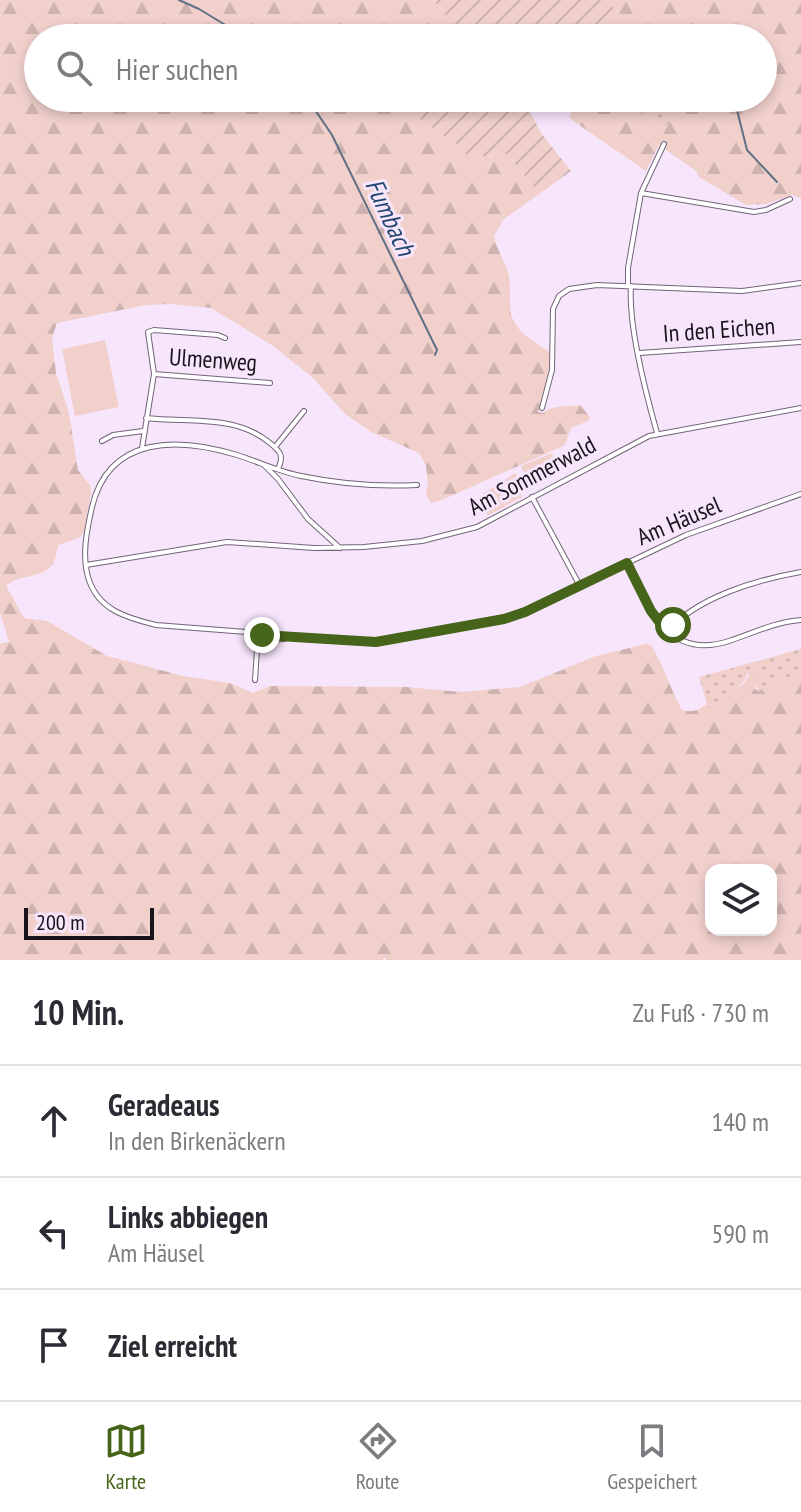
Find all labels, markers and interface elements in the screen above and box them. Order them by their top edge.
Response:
search box [24,24,777,112]
icon: search [52,46,96,90]
text: Hier suchen [116,49,238,88]
water label: Fumbach [358,173,423,262]
street label: In den Eichen [662,310,776,349]
street label: Ulmenweg [168,341,258,378]
street label: Am Sommerwald [463,429,601,522]
street label: Am Häusel [632,489,726,552]
route start [655,607,691,643]
route end [244,617,280,653]
map controls [705,864,777,936]
button: layers [705,864,777,936]
scale bar [24,904,154,940]
text: 200 m [36,908,85,936]
text: 10 Min. [32,990,124,1034]
text: Zu Fuß · 730 m [632,996,769,1029]
text: Geradeaus [108,1085,220,1124]
icon: ahead [32,1099,76,1143]
text: 140 m [711,1105,769,1138]
text: In den Birkenäckern [108,1124,286,1157]
text: Links abbiegen [108,1197,268,1236]
icon: left [32,1211,76,1255]
text: 590 m [711,1217,769,1250]
text: Am Häusel [108,1236,204,1269]
icon: arrive [32,1323,76,1367]
text: Ziel erreicht [108,1326,237,1365]
tab: Karte [104,1419,148,1495]
tab: Route [356,1419,400,1495]
tab: Gespeichert [607,1419,697,1495]

